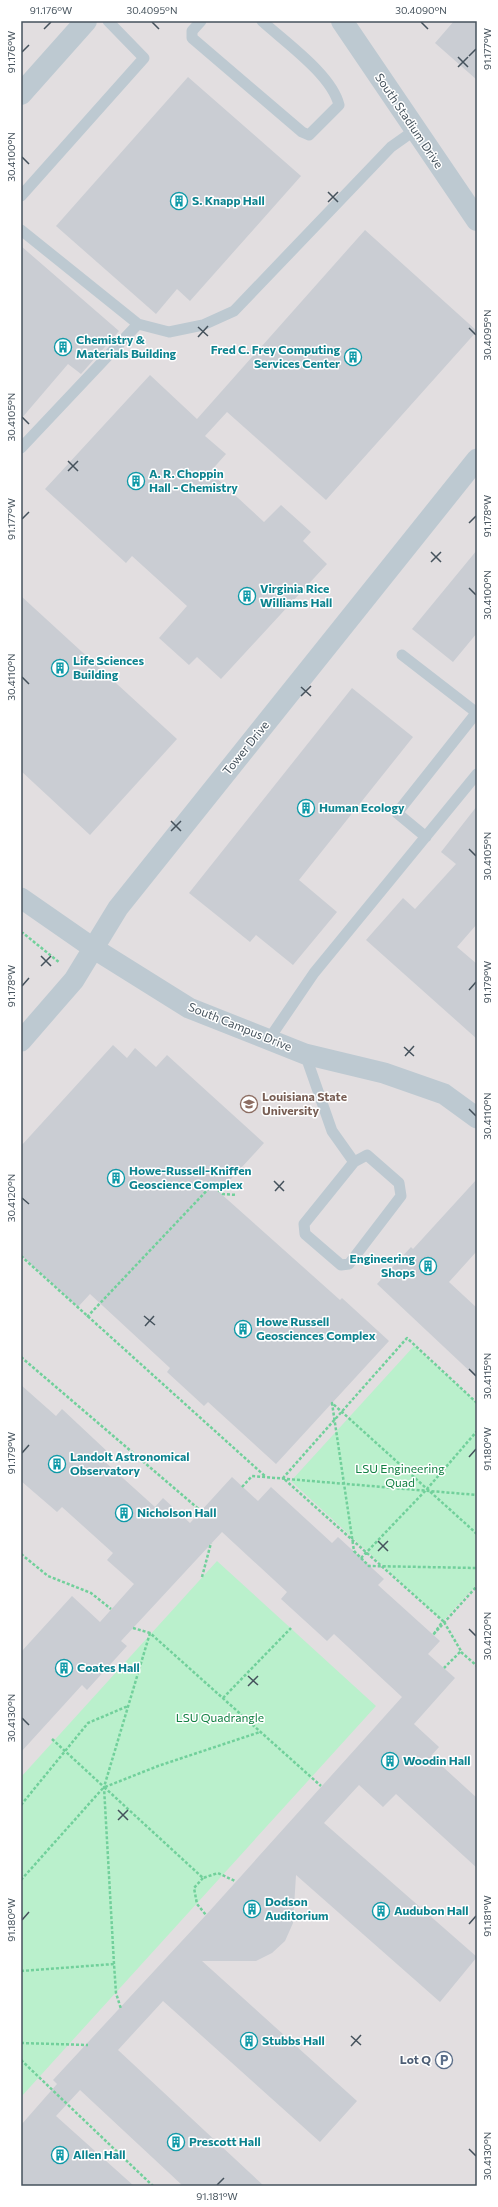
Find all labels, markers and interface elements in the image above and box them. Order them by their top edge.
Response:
text: 91.176°W [30,4,72,16]
text: 30.4095°N [127,4,177,16]
text: 30.4090°N [395,4,447,16]
text: 91.177°W [481,28,493,70]
text: 91.176°W [5,31,17,73]
street label: South Stadium Drive [373,70,447,171]
text: 30.4100°N [5,132,17,182]
building icon: S. Knapp Hall [169,191,189,211]
place label: S. Knapp Hall [192,193,265,207]
text: 30.4095°N [481,310,493,360]
place label: Chemistry & Materials Building [76,332,177,360]
building icon: Chemistry & Materials Building [53,337,73,357]
place label: Fred C. Frey Computing Services Center [211,342,340,370]
building icon: Fred C. Frey Computing Services Center [343,347,363,367]
text: 30.4105°N [5,393,17,441]
place label: A. R. Choppin Hall - Chemistry [149,466,238,494]
building icon: A. R. Choppin Hall - Chemistry [126,471,146,491]
text: 91.178°W [481,495,493,537]
text: 91.177°W [5,498,17,540]
text: 30.4100°N [481,570,493,620]
place label: Virginia Rice Williams Hall [260,581,332,609]
building icon: Virginia Rice Williams Hall [237,586,257,606]
text: 30.4110°N [5,653,17,701]
place label: Life Sciences Building [73,653,144,681]
building icon: Life Sciences Building [50,658,70,678]
street label: Tower Drive [219,718,271,777]
building icon: Human Ecology [296,798,316,818]
place label: Human Ecology [319,800,405,814]
text: 30.4105°N [481,832,493,880]
text: 91.179°W [481,961,493,1003]
text: 91.178°W [5,965,17,1007]
street label: South Campus Drive [187,999,294,1053]
place label: Louisiana State University [262,1089,347,1117]
text: 30.4110°N [481,1092,493,1140]
school or university icon: Louisiana State University [239,1094,259,1114]
place label: Howe-Russell-Kniffen Geoscience Complex [129,1163,251,1191]
building icon: Howe-Russell-Kniffen Geoscience Complex [106,1168,126,1188]
text: 30.4120°N [5,1174,17,1222]
place label: Engineering Shops [350,1251,415,1279]
building icon: Engineering Shops [418,1256,438,1276]
place label: Howe Russell Geosciences Complex [256,1314,376,1342]
building icon: Howe Russell Geosciences Complex [233,1319,253,1339]
text: 30.4115°N [481,1353,493,1399]
text: 91.180°W [481,1427,493,1471]
text: 91.179°W [5,1432,17,1474]
place label: Landolt Astronomical Observatory [70,1449,190,1477]
building icon: Landolt Astronomical Observatory [47,1454,67,1474]
park label: LSU Engineering Quad [355,1461,445,1489]
building icon: Nicholson Hall [114,1503,134,1523]
place label: Nicholson Hall [137,1505,216,1519]
text: 30.4120°N [481,1612,493,1660]
building icon: Coates Hall [54,1658,74,1678]
place label: Coates Hall [77,1660,140,1674]
text: 30.4130°N [5,1694,17,1742]
park label: LSU Quadrangle [176,1710,264,1724]
building icon: Woodin Hall [380,1751,400,1771]
place label: Woodin Hall [403,1753,471,1767]
place label: Dodson Auditorium [265,1894,329,1922]
text: 91.181°W [481,1895,493,1937]
text: 91.180°W [5,1898,17,1942]
building icon: Dodson Auditorium [242,1899,262,1919]
building icon: Audubon Hall [371,1901,391,1921]
place label: Audubon Hall [394,1903,469,1917]
building icon: Stubbs Hall [239,2031,259,2051]
place label: Stubbs Hall [262,2033,325,2047]
parking icon: Lot Q [434,2050,454,2070]
place label: Lot Q [400,2052,431,2066]
building icon: Prescott Hall [166,2132,186,2152]
text: 30.4130°N [481,2132,493,2180]
place label: Prescott Hall [189,2134,261,2148]
building icon: Allen Hall [50,2145,70,2165]
place label: Allen Hall [73,2147,126,2161]
text: 91.181°W [196,2190,238,2202]

